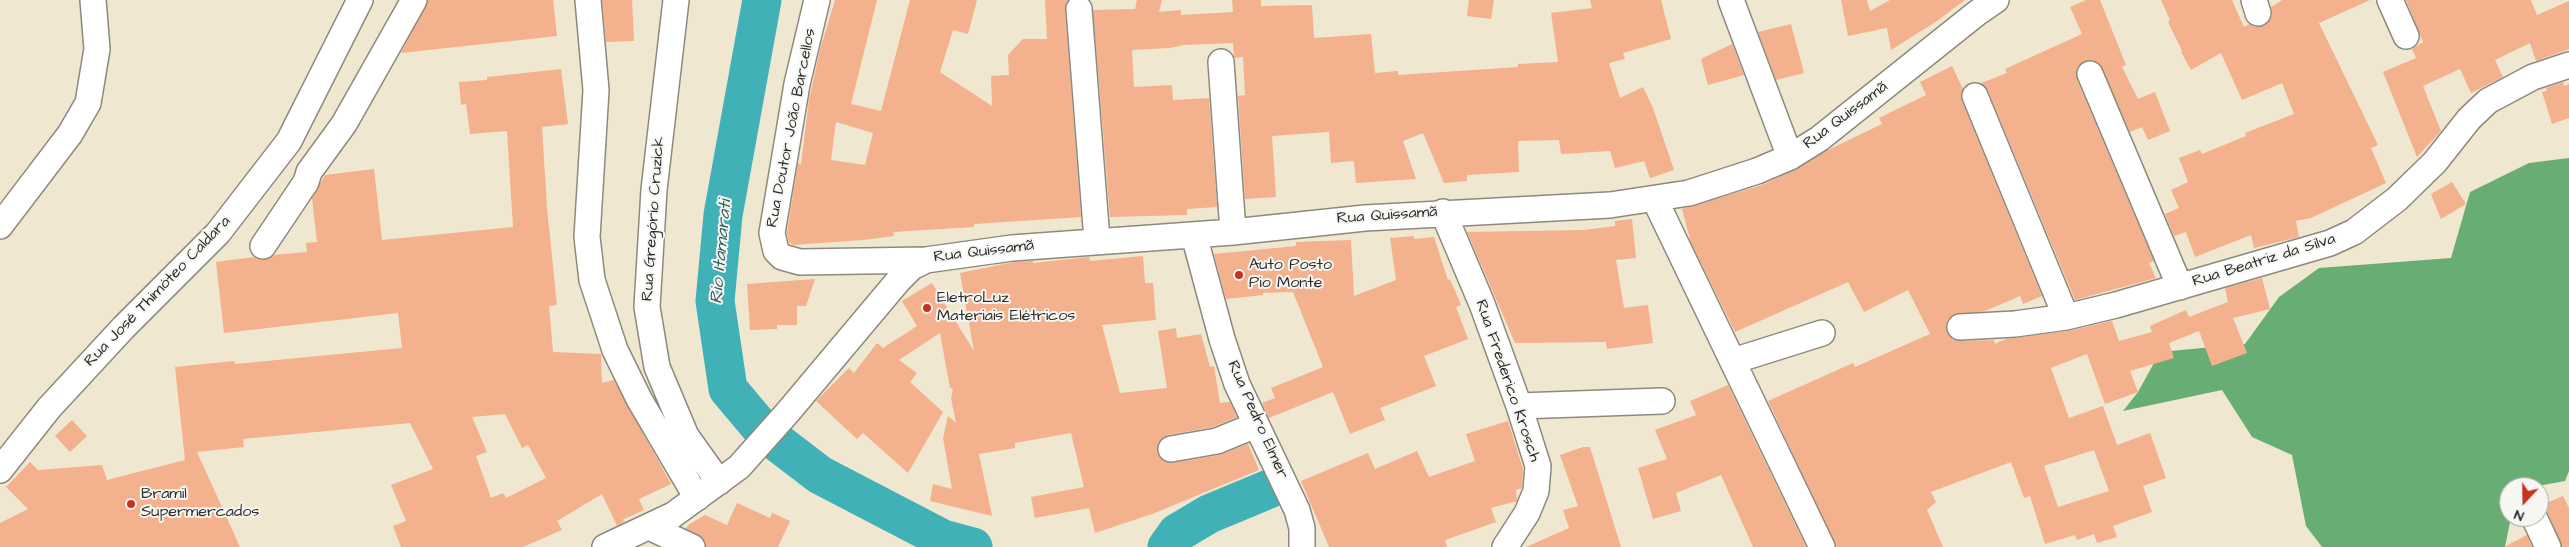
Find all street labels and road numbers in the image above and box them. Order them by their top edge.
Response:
street label: Rua Doutor João Barcellos [763,27,821,229]
street label: Rua Quissamã [1800,78,1892,154]
street label: Rua Gregório Cruzick [639,136,669,302]
street label: Rua Quissamã [1336,203,1438,229]
street label: Rua José Thimóteo Caldara [81,213,235,371]
street label: Rua Beatriz da Silva [2190,230,2338,292]
street label: Rua Quissamã [933,236,1035,268]
street label: Rua Frederico Krosch [1470,298,1544,464]
street label: Rua Pedro Elmer [1222,358,1292,482]

